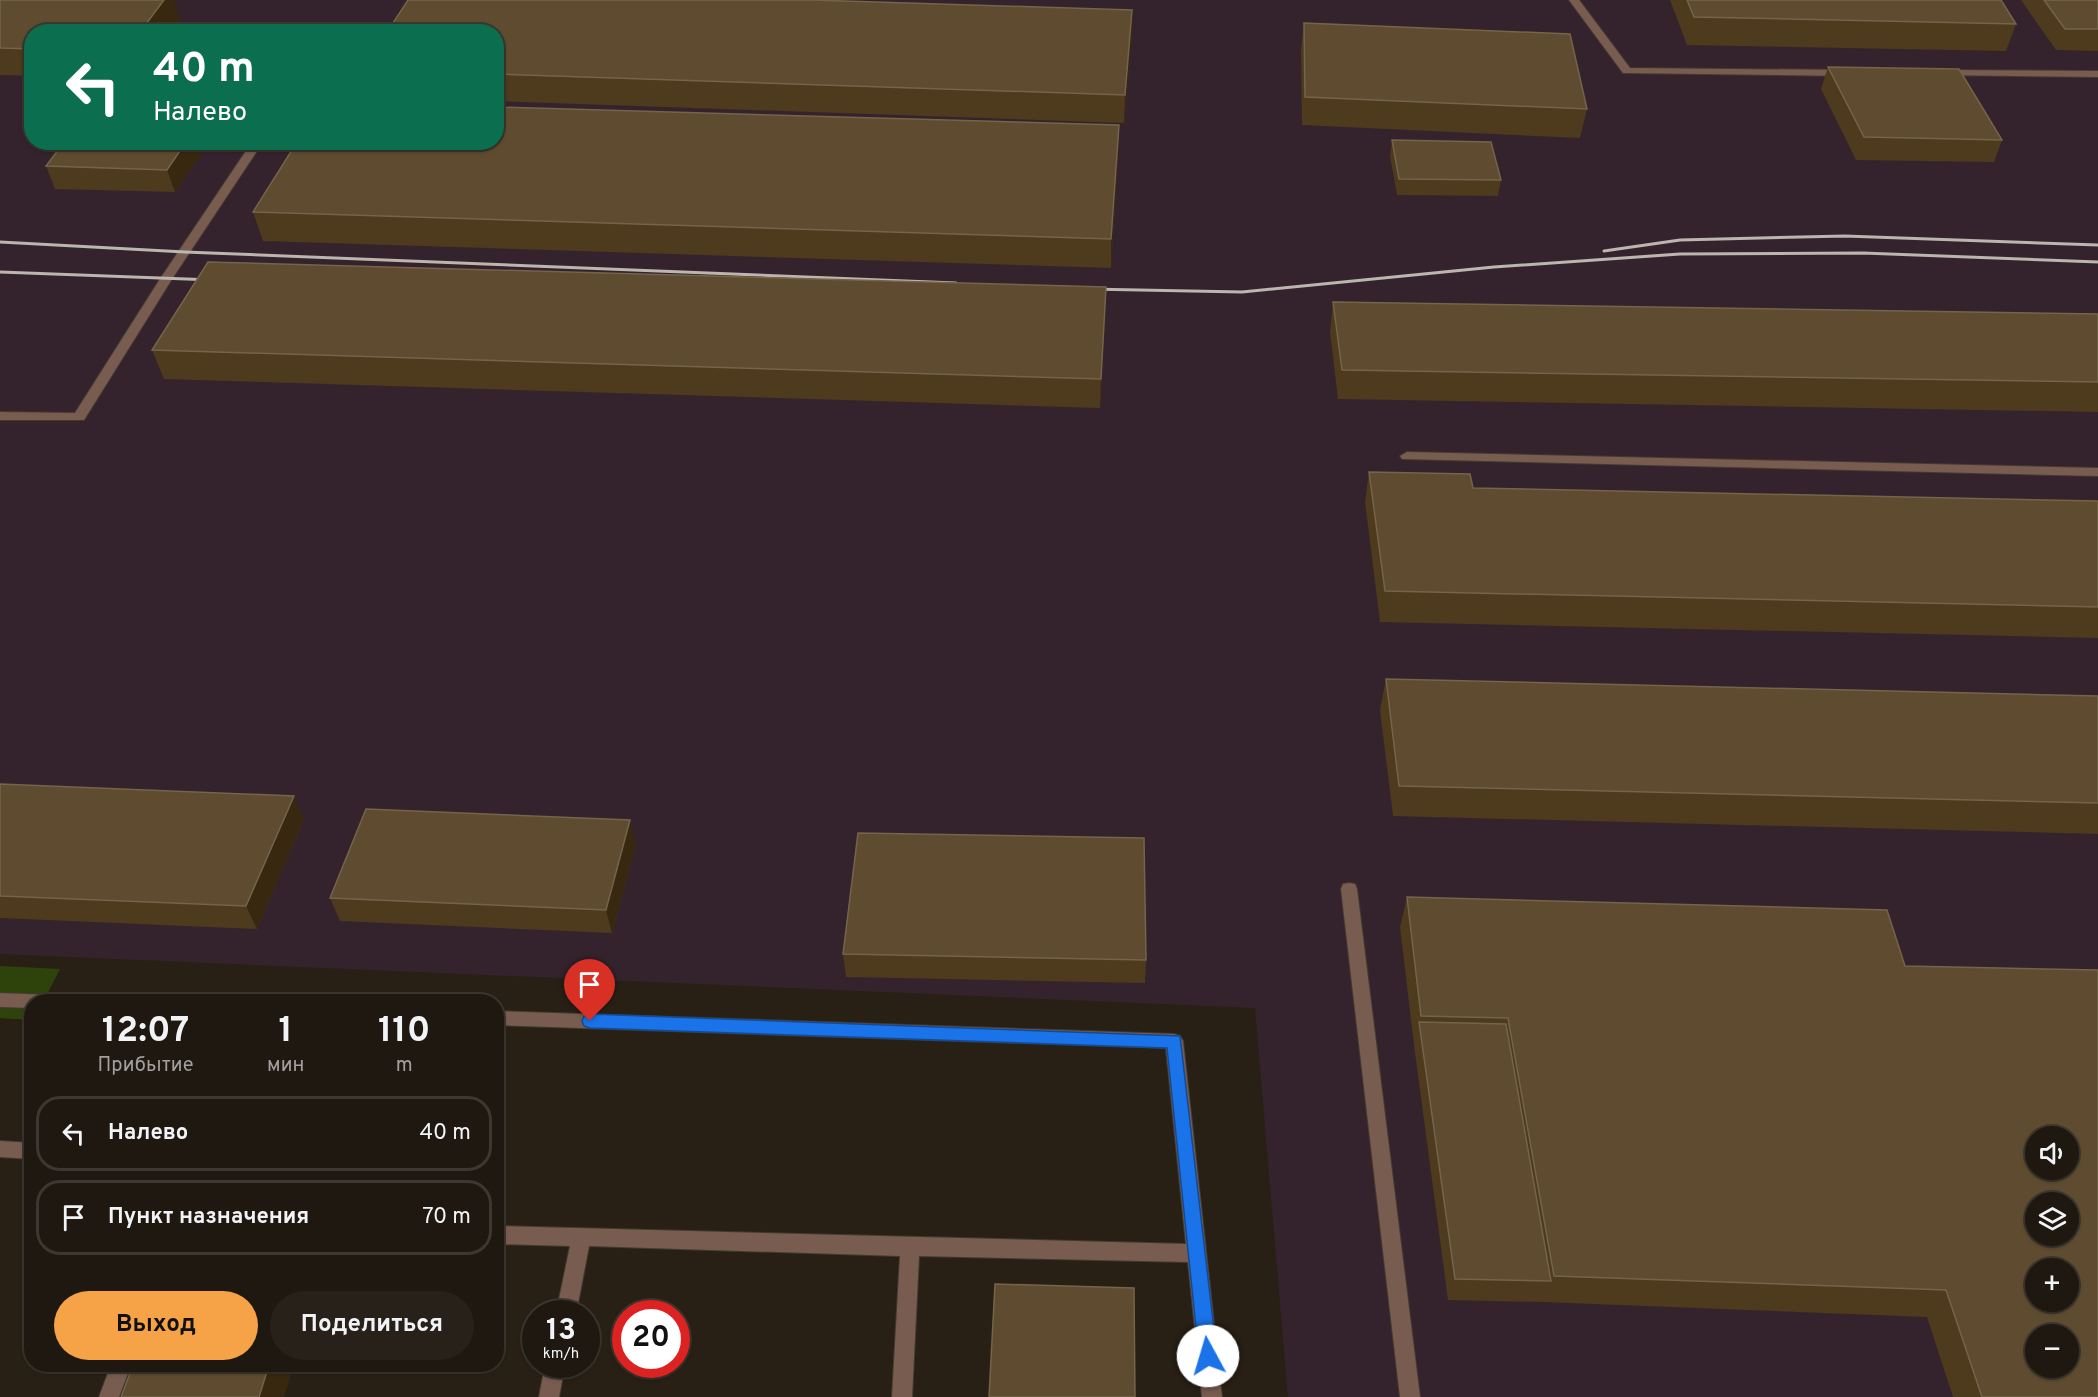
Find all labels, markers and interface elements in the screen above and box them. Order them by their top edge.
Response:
text: 40 m [153,44,255,97]
icon: left [54,48,132,126]
text: Налево [153,96,247,130]
pin [564,959,615,1021]
icon: arrive [573,968,606,1001]
text: 12:07 [102,1009,189,1055]
text: 1 [279,1009,293,1055]
text: 110 [378,1009,430,1055]
text: Прибытие [98,1053,194,1079]
text: мин [267,1053,304,1079]
text: m [396,1053,413,1079]
icon: left [57,1117,90,1150]
text: Налево [108,1120,188,1147]
text: 40 m [419,1120,471,1147]
map controls [2025,1126,2079,1378]
button: sound [2025,1126,2079,1180]
button: layers [2025,1192,2079,1246]
icon: arrive [57,1201,90,1234]
text: Пункт назначения [108,1204,309,1231]
text: 70 m [422,1204,471,1231]
button: + [2025,1258,2079,1312]
button: Выход [54,1291,258,1360]
button: Поделиться [270,1291,474,1360]
speed limit sign: 20 [612,1300,690,1378]
text: 13 [546,1313,576,1350]
position arrow [1176,1324,1240,1388]
button: − [2025,1324,2079,1378]
text: km/h [543,1345,579,1364]

